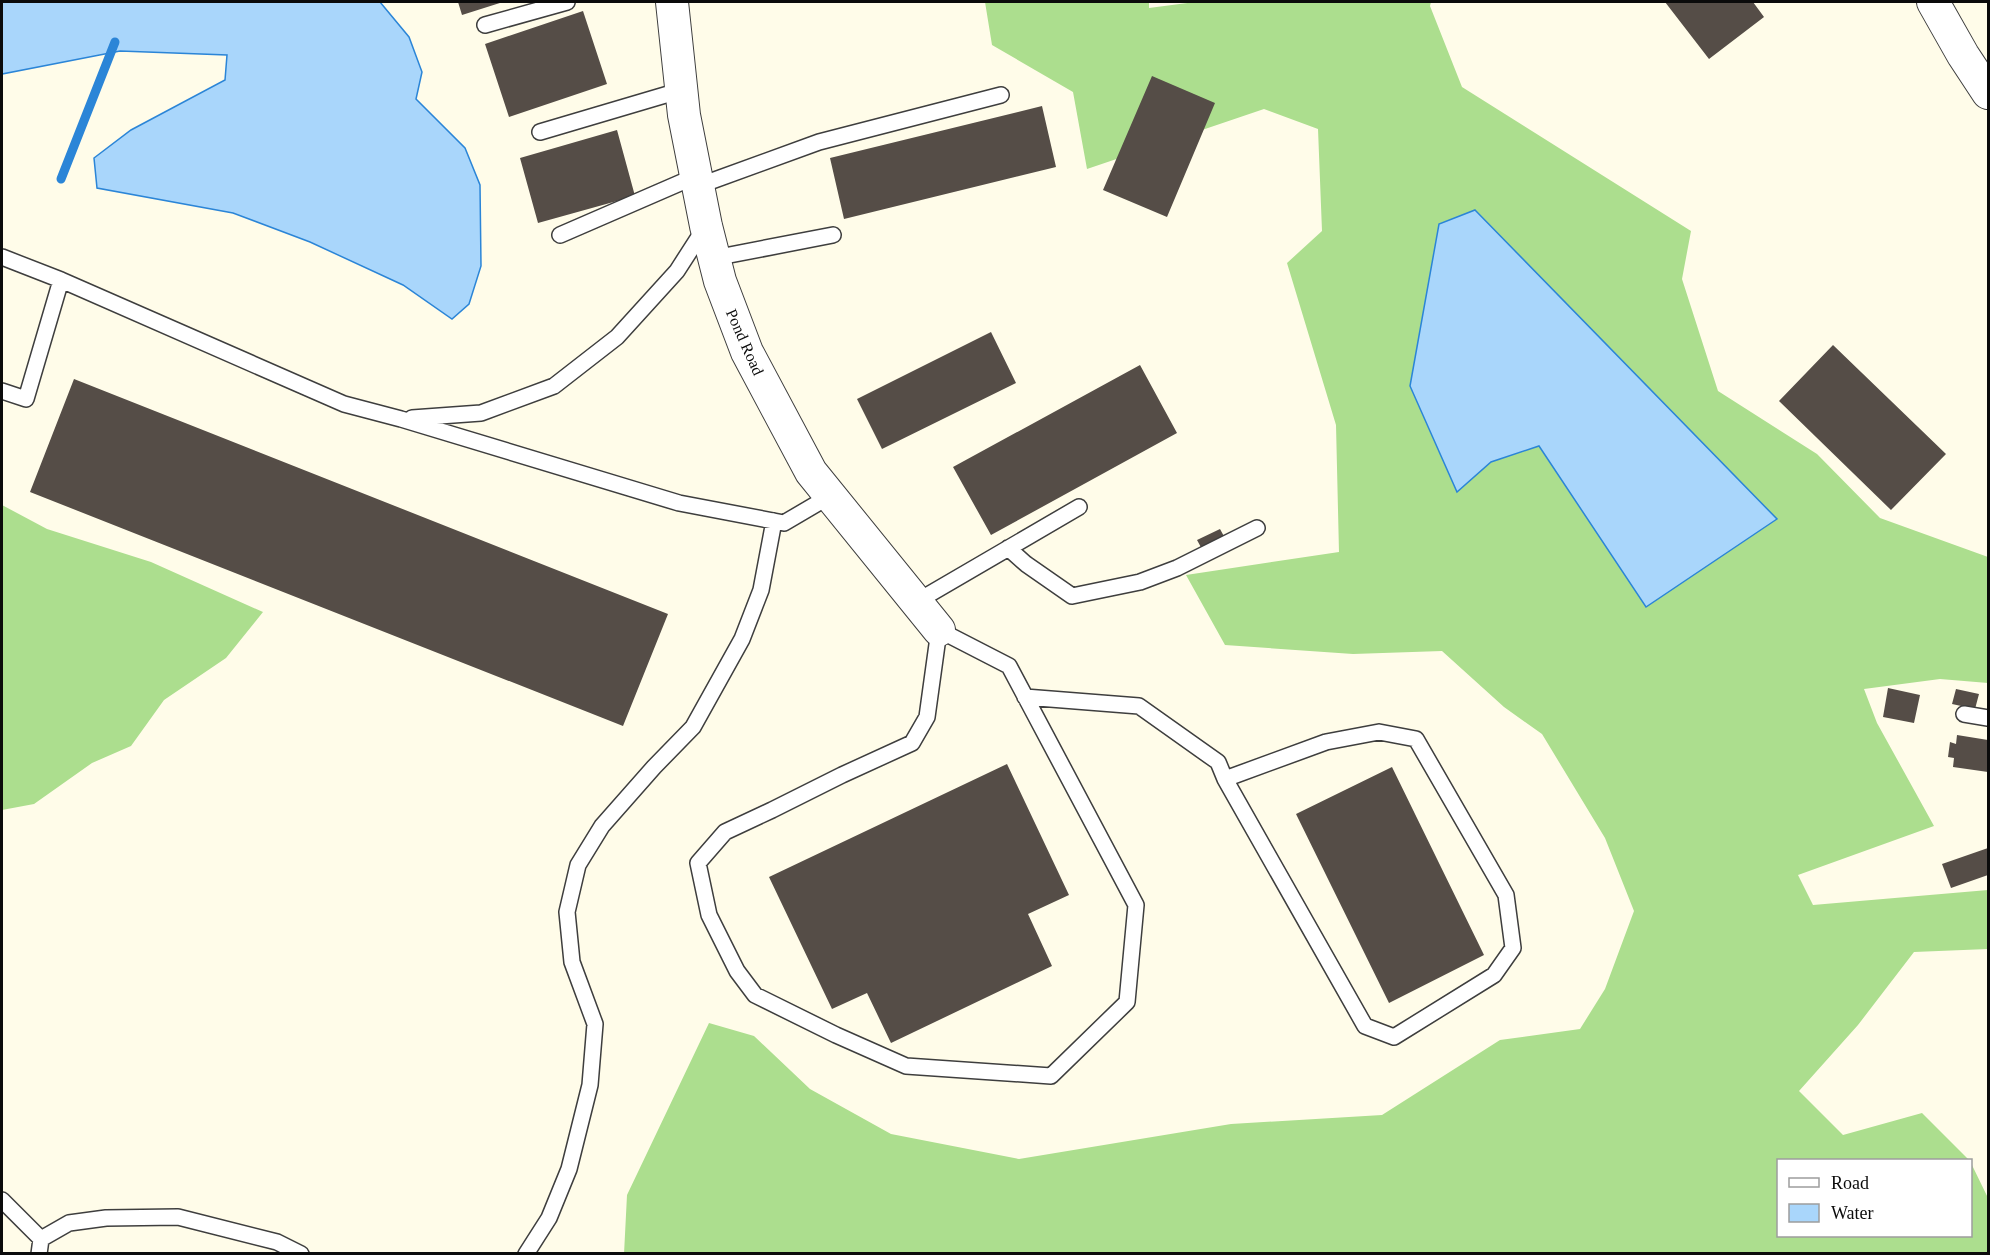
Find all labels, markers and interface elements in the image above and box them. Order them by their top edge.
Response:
street label: Pond Road [723,306,767,378]
legend [1777,1159,1972,1237]
text: Road [1831,1173,1869,1193]
text: Water [1831,1203,1874,1223]

